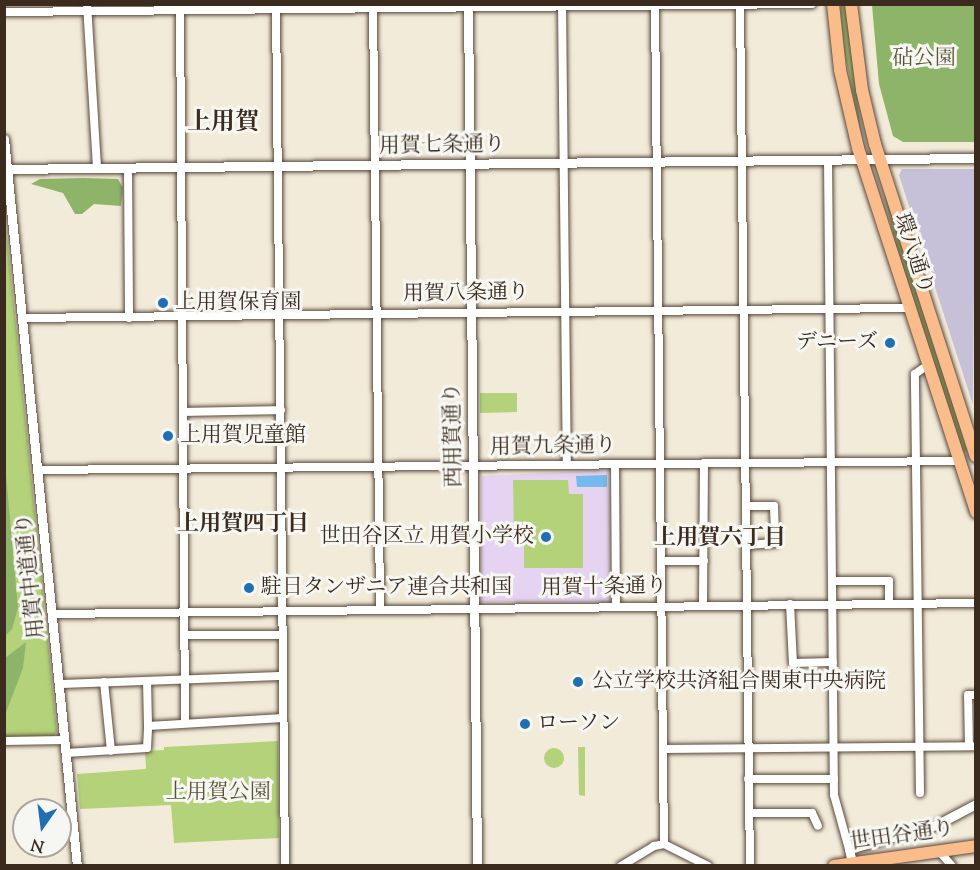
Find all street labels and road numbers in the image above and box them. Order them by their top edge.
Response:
street label: 用賀七条通り [379,132,505,160]
street label: 環八通り [888,210,938,298]
street label: 用賀八条通り [403,280,529,308]
street label: 西用賀通り [440,382,468,488]
street label: 用賀九条通り [490,433,616,461]
street label: 用賀中道通り [12,512,50,640]
street label: 用賀十条通り [541,574,667,602]
street label: 世田谷通り [848,816,956,856]

